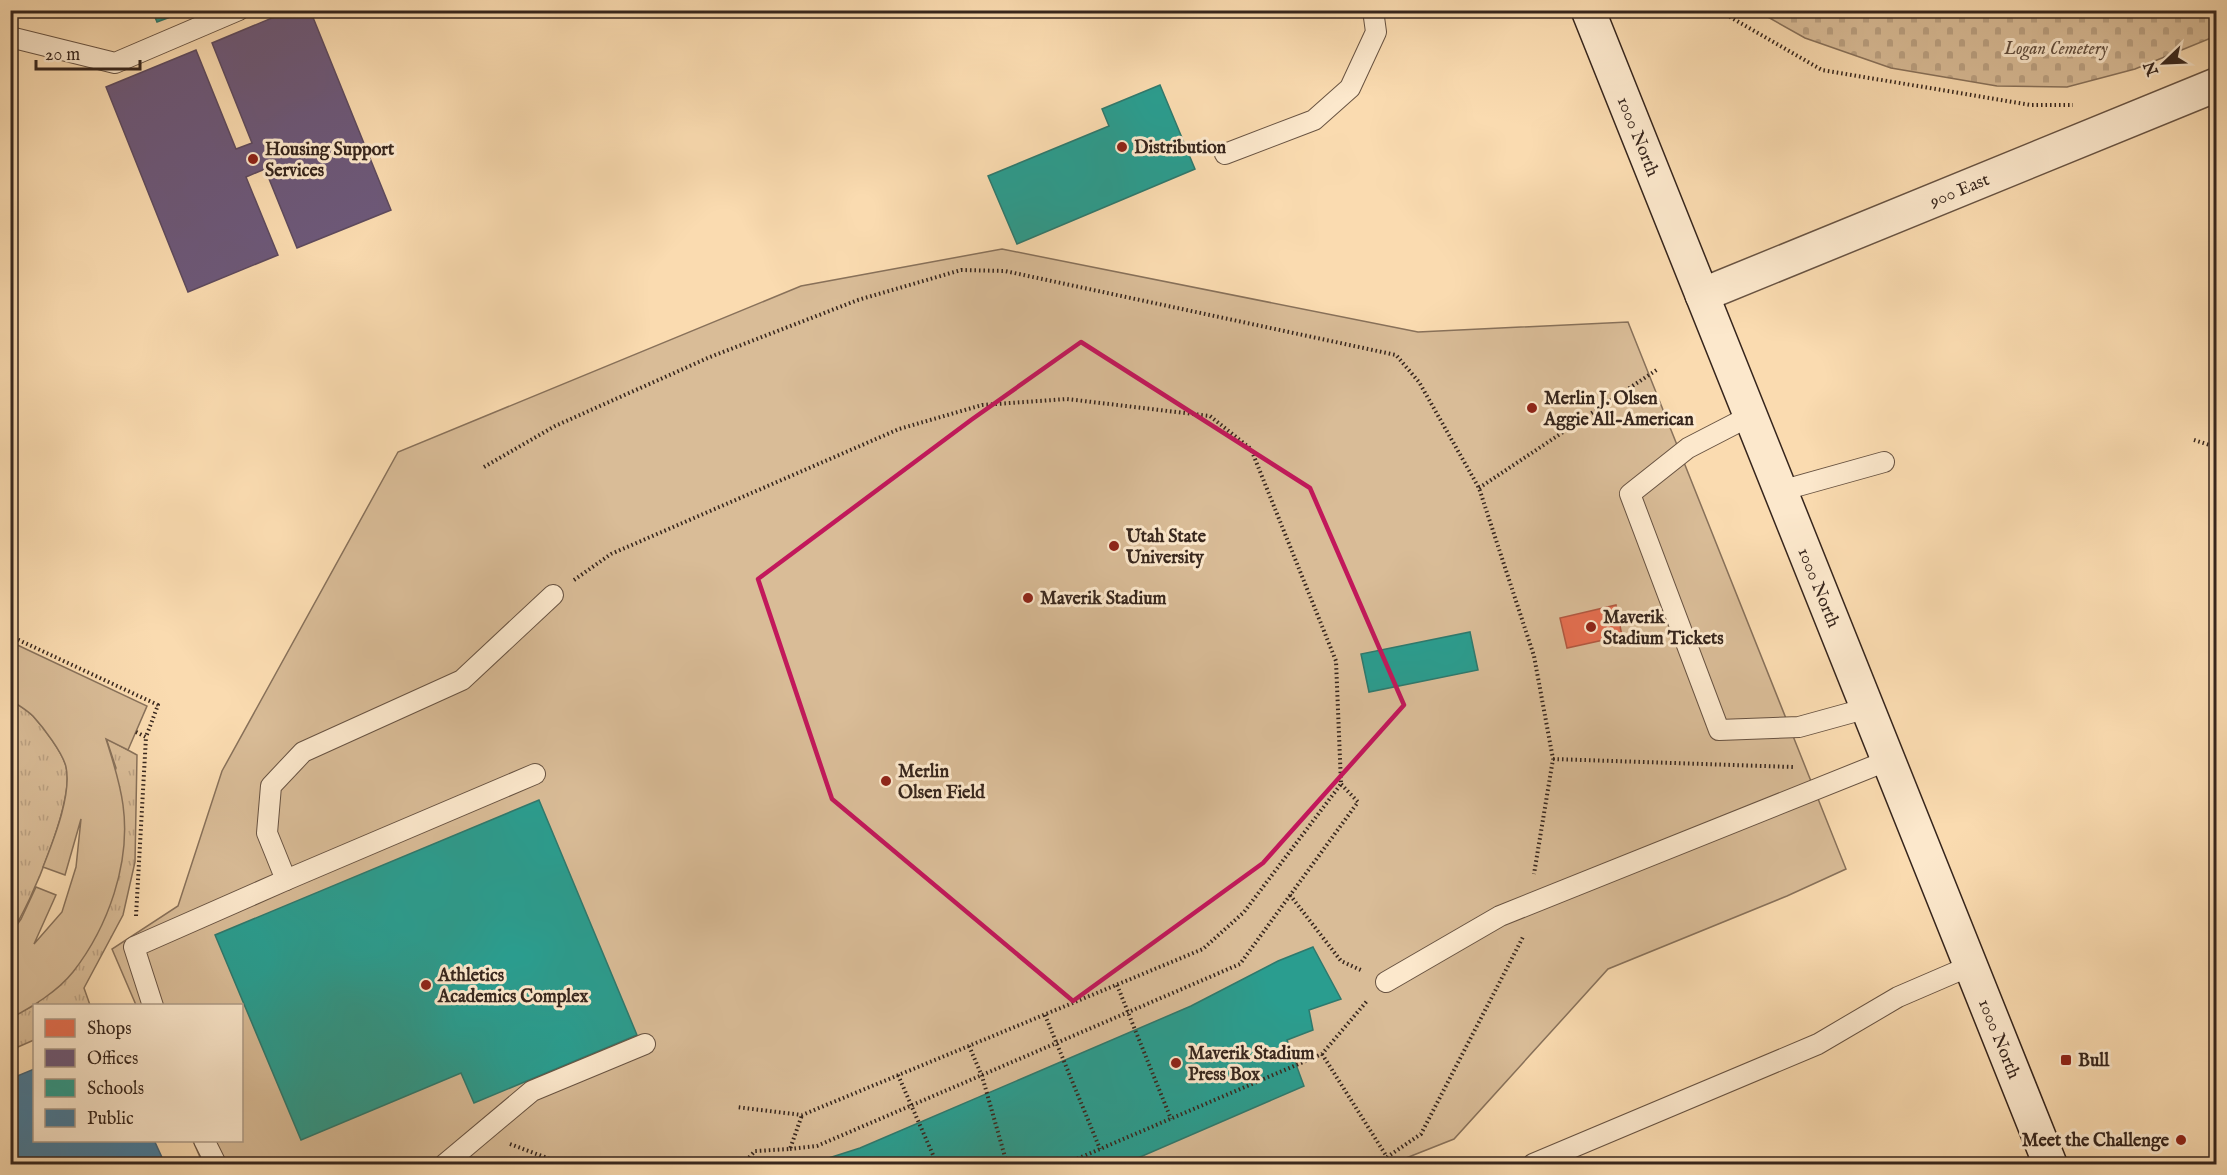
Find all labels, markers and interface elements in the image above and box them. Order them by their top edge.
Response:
scale bar [36,33,140,71]
north arrow [2134,33,2194,93]
park label: Logan Cemetery [2003,38,2108,61]
text: 20 m [45,44,80,67]
text: N [2140,58,2164,79]
street label: 1000 North [1611,93,1664,181]
place label: Distribution [1134,137,1227,160]
place label: Housing Support Services [265,139,395,183]
marker: Distribution [1115,140,1129,154]
marker: Housing Support Services [246,152,260,166]
street label: 900 East [1926,169,1993,214]
place label: Merlin J. Olsen Aggie All-American [1543,388,1694,432]
marker: Merlin J. Olsen Aggie All-American [1525,401,1539,415]
place label: Utah State University [1125,526,1207,570]
marker: Utah State University [1107,539,1121,553]
street label: 1000 North [1791,545,1844,632]
place label: Maverik Stadium [1040,588,1166,611]
marker: Maverik Stadium [1021,591,1035,605]
place label: Maverik Stadium Tickets [1603,607,1724,651]
marker: Maverik Stadium Tickets [1584,620,1598,634]
place label: Merlin Olsen Field [898,761,985,805]
marker: Merlin Olsen Field [879,774,893,788]
place label: Athletics Academics Complex [437,965,588,1009]
marker: Athletics Academics Complex [419,978,433,992]
street label: 1000 North [1972,996,2025,1083]
legend [33,1004,243,1142]
text: Shops [87,1018,132,1041]
place label: Maverik Stadium Press Box [1188,1043,1314,1087]
text: Offices [87,1048,138,1071]
place label: Bull [2078,1050,2110,1073]
marker: Bull [2059,1053,2073,1067]
marker: Maverik Stadium Press Box [1169,1056,1183,1070]
text: Schools [87,1078,144,1101]
text: Public [87,1108,134,1131]
place label: Meet the Challenge [2022,1130,2170,1153]
marker: Meet the Challenge [2174,1133,2188,1147]

